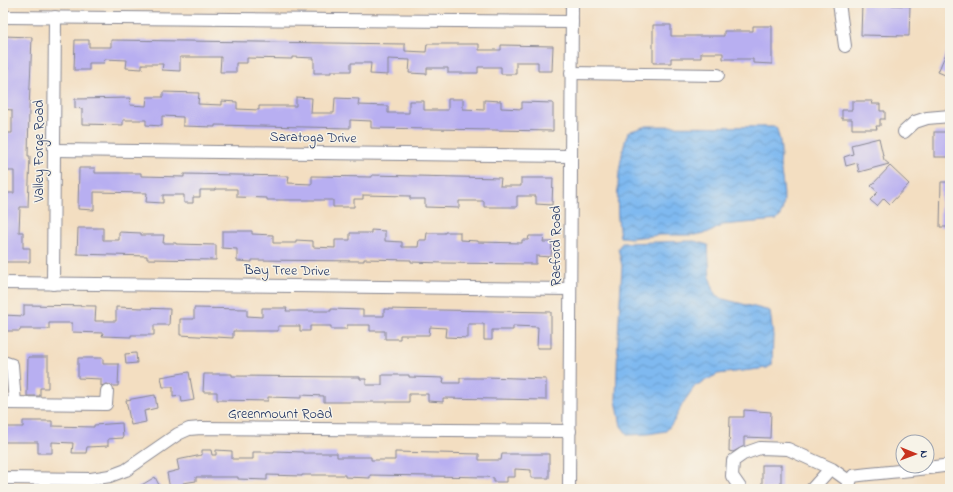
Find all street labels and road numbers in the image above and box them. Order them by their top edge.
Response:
street label: Valley Forge Road [29,100,51,203]
street label: Saratoga Drive [269,127,357,150]
street label: Raeford Road [546,206,567,286]
street label: Bay Tree Drive [243,260,331,283]
street label: Greenmount Road [228,404,332,425]

